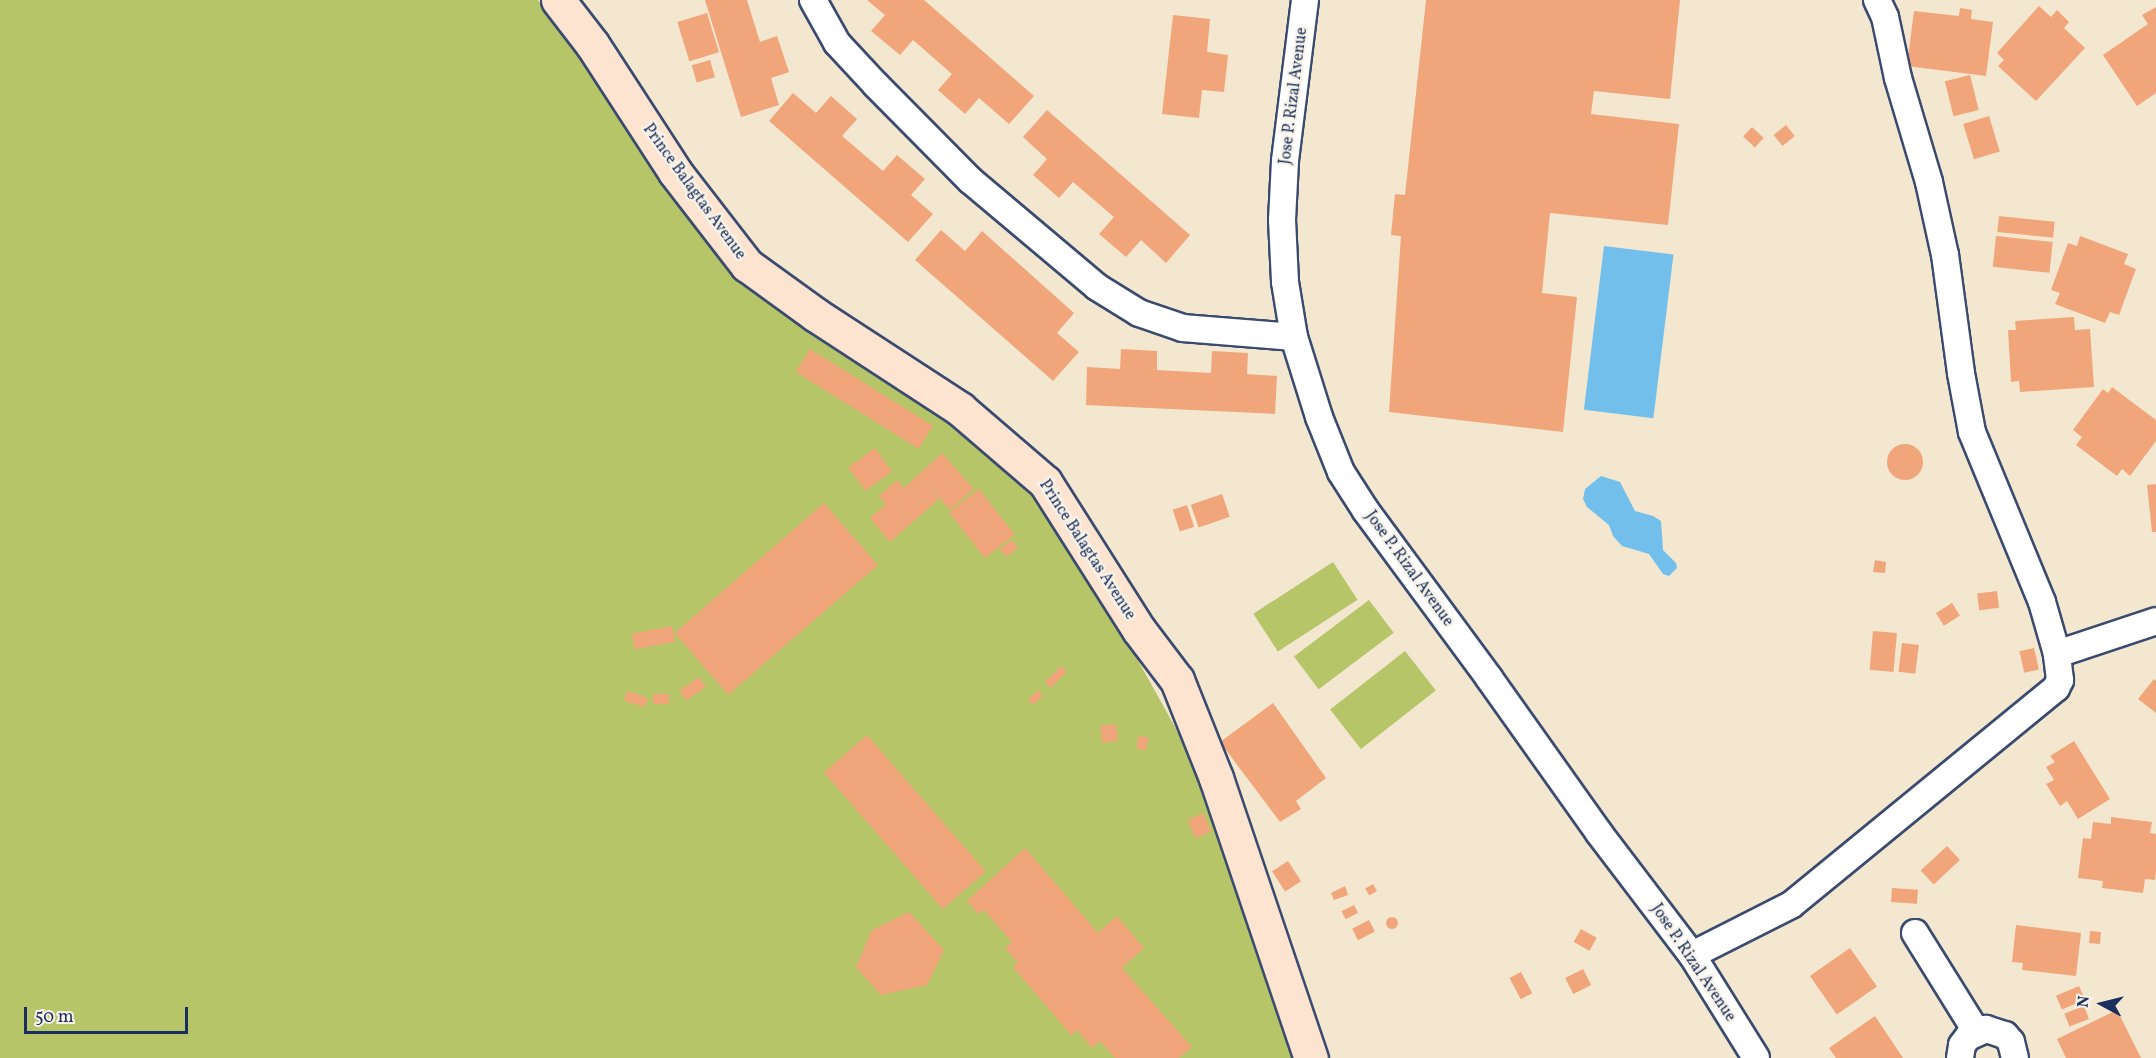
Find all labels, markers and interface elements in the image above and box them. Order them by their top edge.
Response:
street label: Jose P. Rizal Avenue [1276,26,1312,166]
street label: Prince Balagtas Avenue [638,120,750,264]
street label: Prince Balagtas Avenue [1035,476,1139,624]
street label: Jose P. Rizal Avenue [1361,507,1457,631]
street label: Jose P. Rizal Avenue [1646,900,1740,1026]
north arrow [2072,974,2132,1034]
scale bar [27,995,190,1033]
text: N [2073,995,2096,1009]
text: 50 m [35,1005,74,1030]

